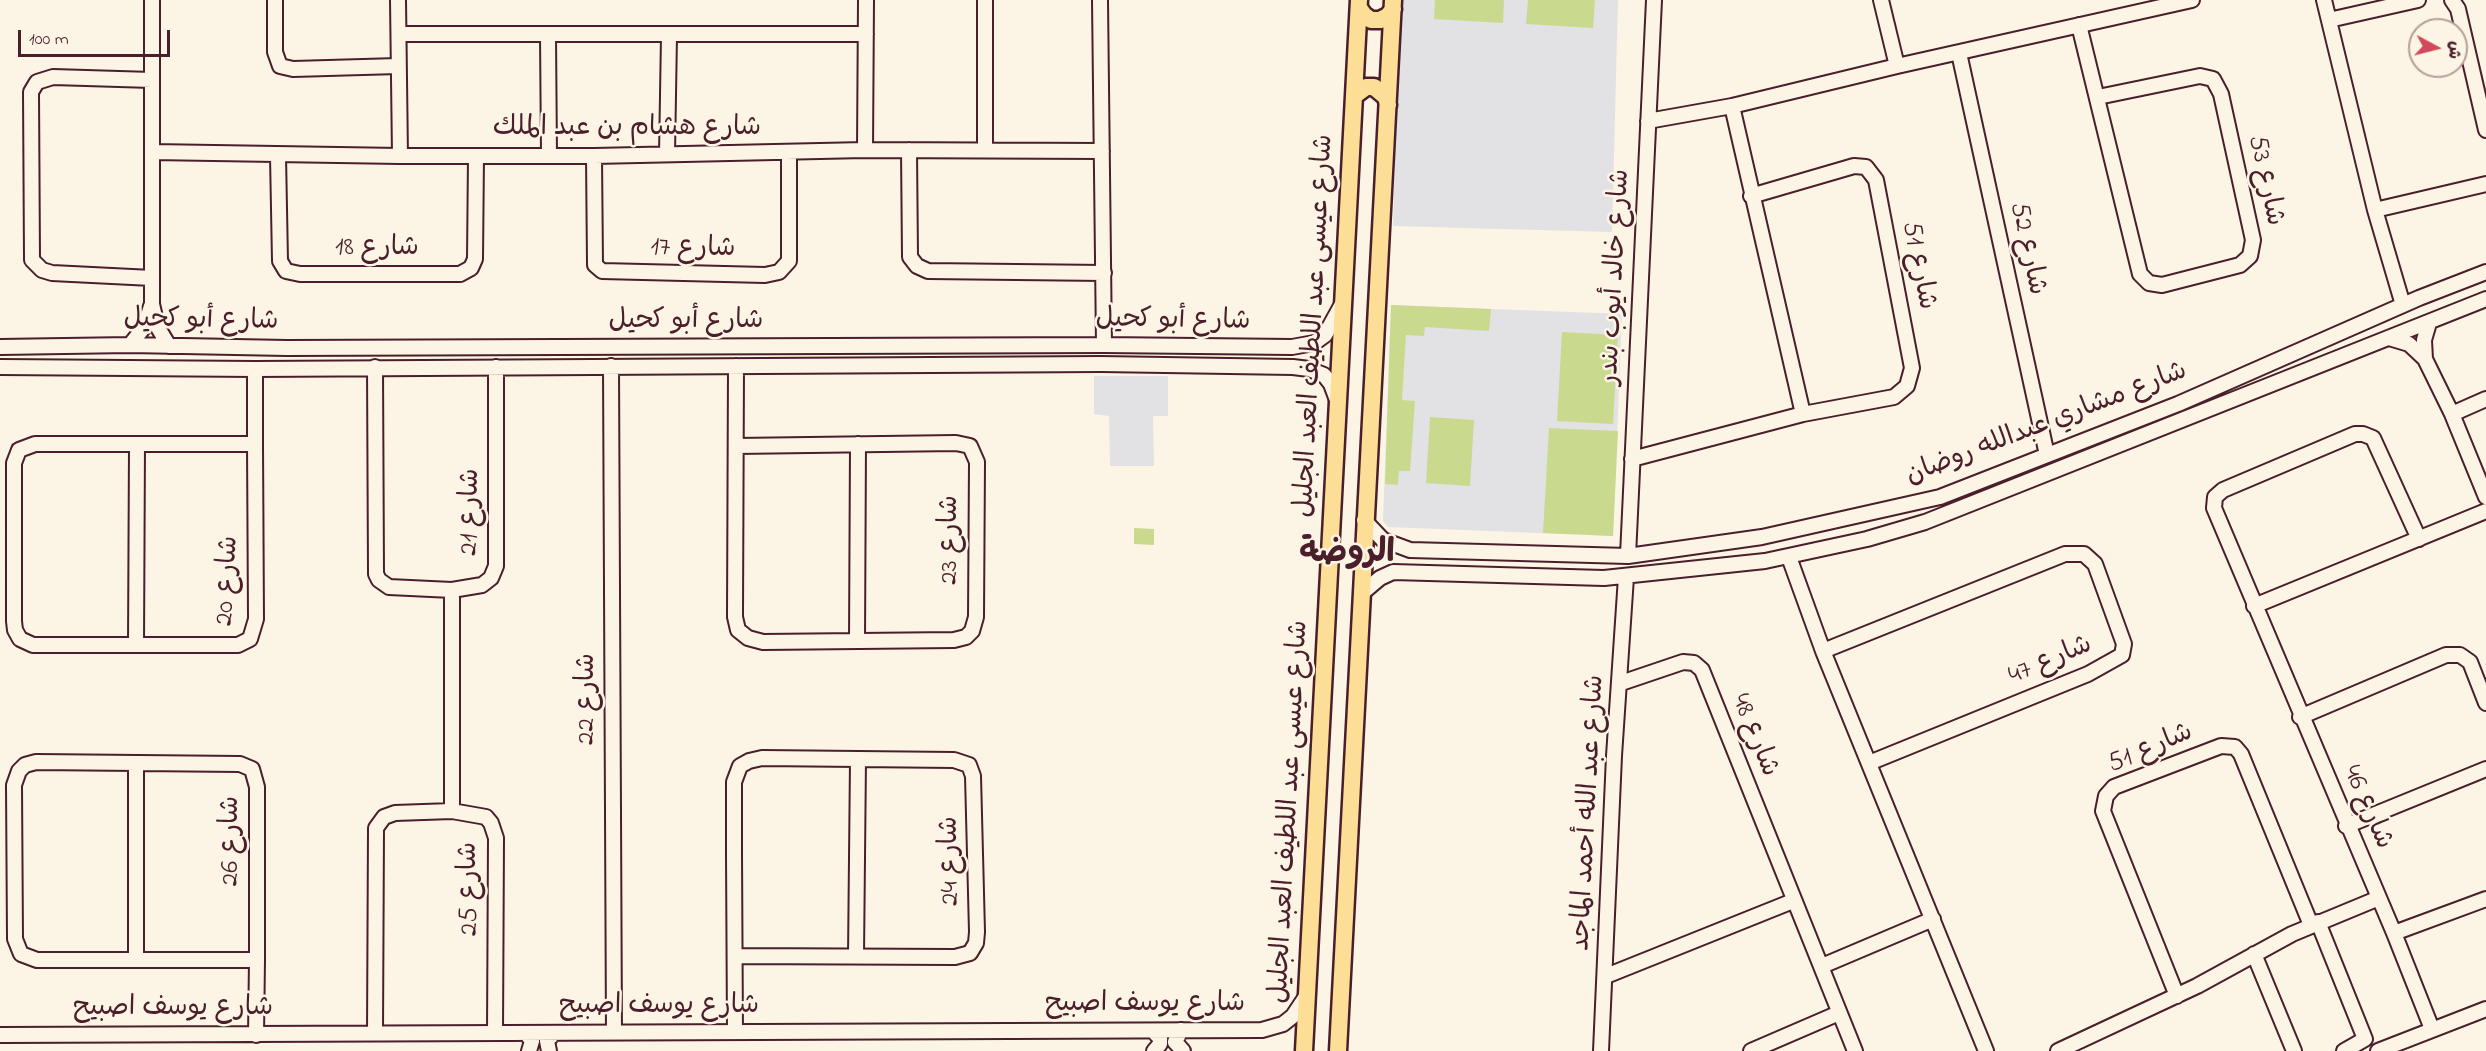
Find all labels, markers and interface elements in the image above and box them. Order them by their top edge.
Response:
scale bar [21,18,172,56]
north arrow [2408,18,2468,78]
text: 100 m [29,27,69,53]
text: ش [2441,40,2467,60]
street label: شارع هشام بن عبد الملك [493,114,761,146]
street label: شارع 53 [2239,133,2289,229]
street label: شارع عيسى عبد اللطيف العبد الجليل [1290,134,1342,518]
street label: شارع خالد أيوب بندر [1595,168,1639,386]
street label: شارع 52 [2000,200,2052,298]
street label: شارع 51 [1893,219,1941,313]
street label: شارع 17 [650,233,736,267]
street label: شارع 18 [335,234,419,266]
street label: شارع أبو كحيل [123,304,279,340]
street label: شارع أبو كحيل [1095,304,1251,340]
street label: شارع أبو كحيل [608,307,764,339]
street label: شارع مشاري عبدالله روضان [1902,356,2192,494]
street label: شارع 21 [455,468,489,556]
street label: شارع 23 [936,495,968,585]
street label: شارع 20 [210,535,248,627]
district label: الروضة [1299,536,1395,576]
street label: شارع عيسى عبد اللطيف العبد الجليل [1265,620,1317,1004]
street label: شارع 47 [2004,630,2098,694]
street label: شارع 22 [573,653,605,745]
street label: شارع عبد الله أحمد الماجد [1567,674,1613,952]
street label: شارع 48 [1722,690,1784,782]
street label: شارع 51 [2104,718,2198,782]
street label: شارع 46 [2333,761,2399,855]
street label: شارع 26 [217,796,249,886]
street label: شارع 24 [935,816,969,906]
street label: شارع 25 [454,842,488,936]
street label: شارع يوسف اصبيح [1045,990,1245,1022]
street label: شارع يوسف اصبيح [559,992,759,1024]
street label: شارع يوسف اصبيح [73,994,273,1026]

